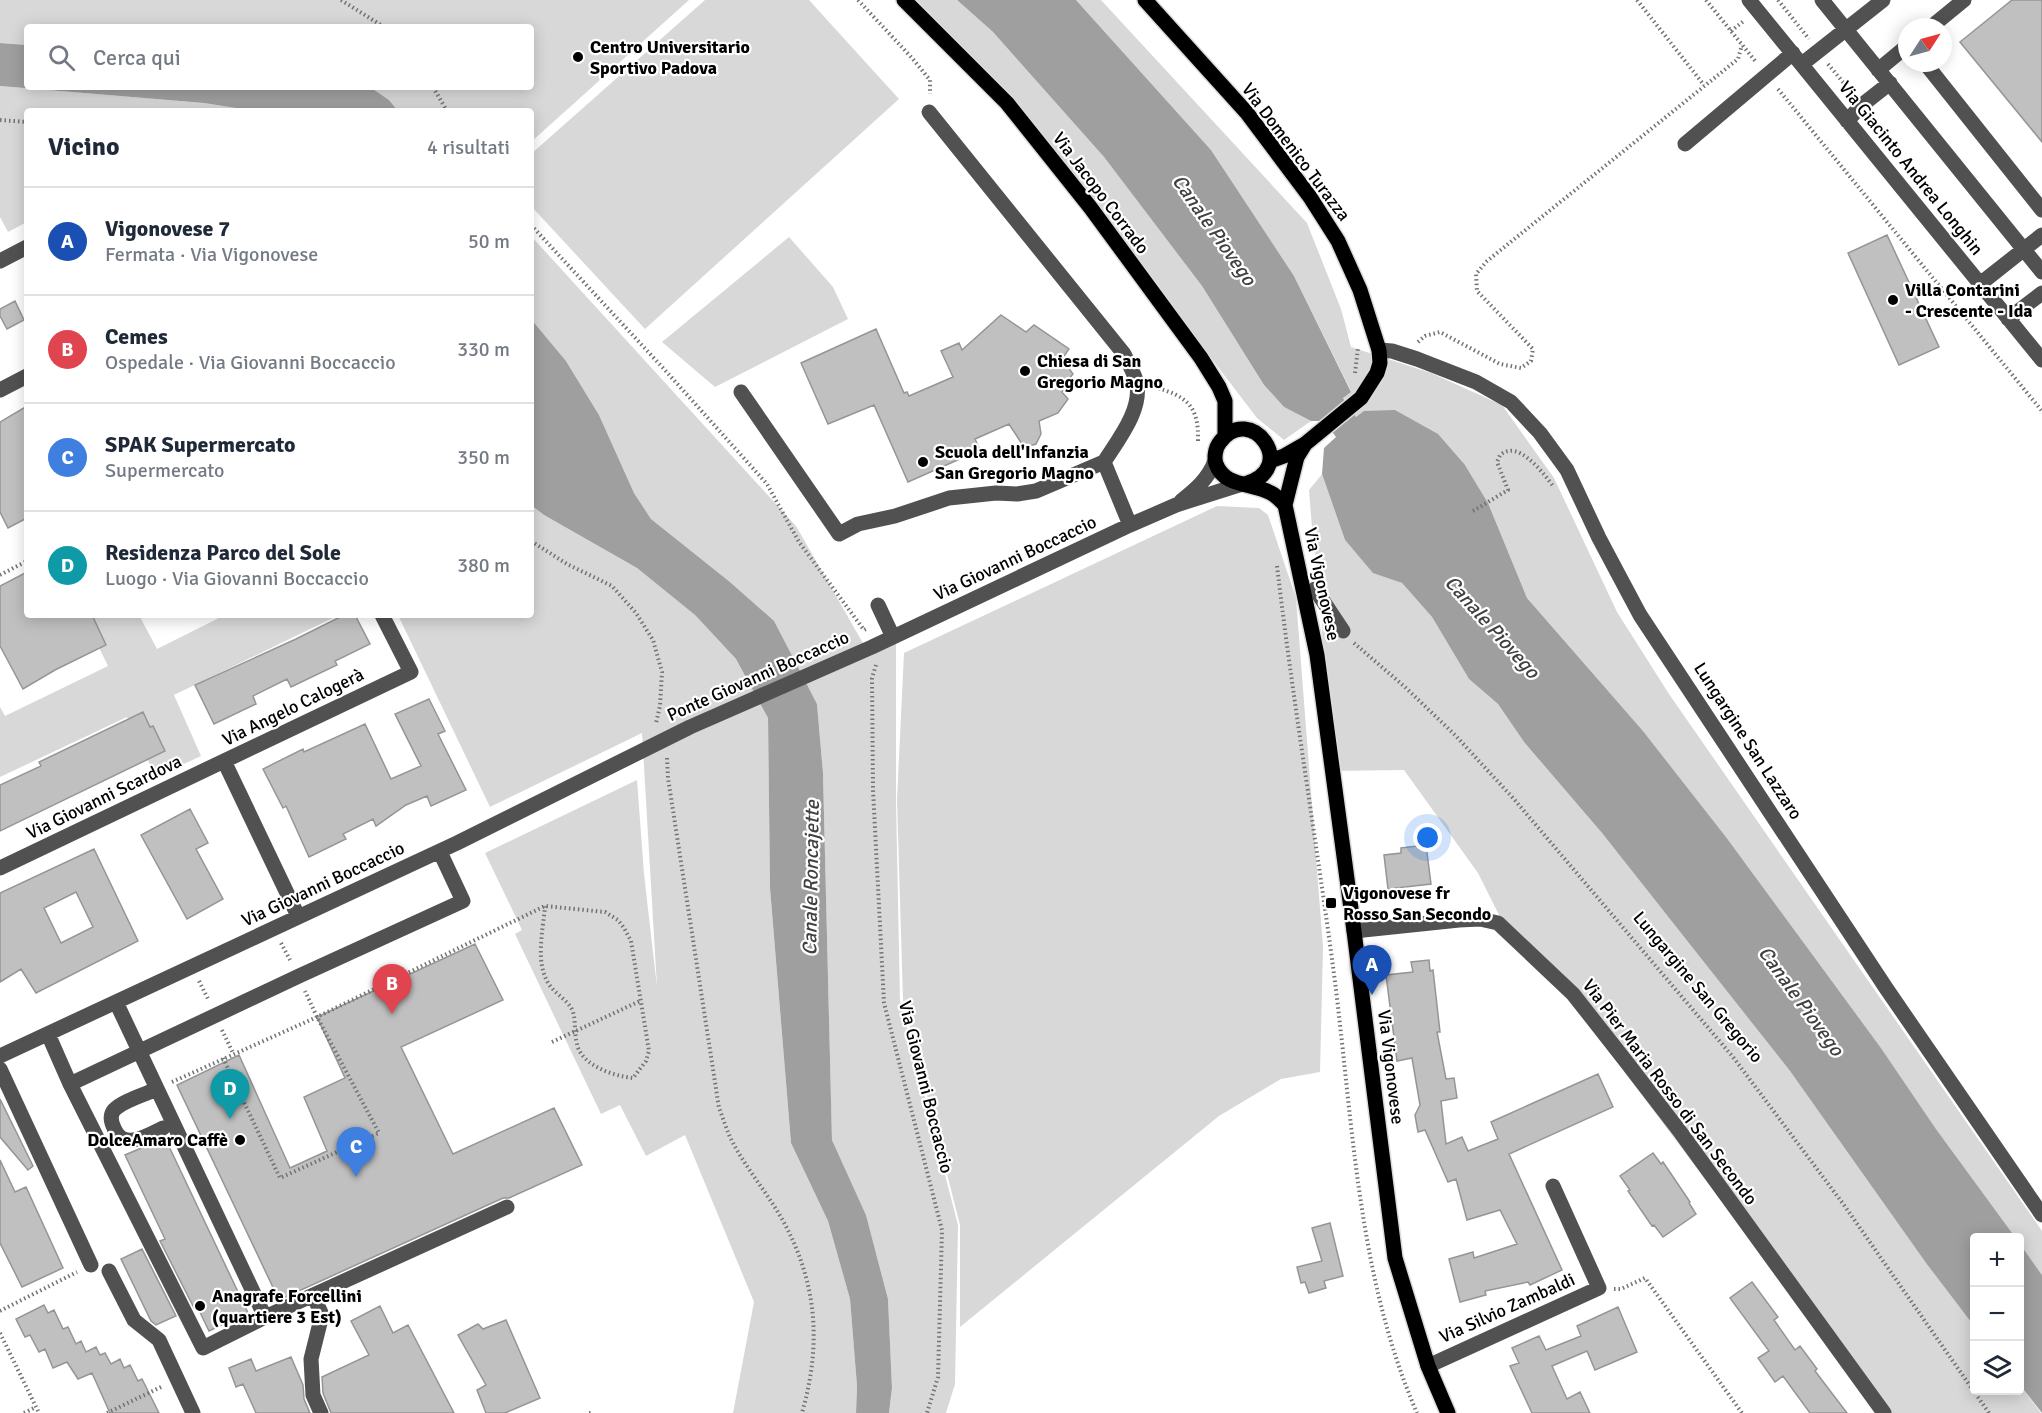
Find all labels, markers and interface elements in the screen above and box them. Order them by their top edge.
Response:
north arrow [1898,18,1952,72]
search box [24,24,534,90]
place label: Centro Universitario Sportivo Padova [590,36,750,79]
icon: search [45,41,78,74]
text: Cerca qui [93,44,181,71]
marker: Centro Universitario Sportivo Padova [571,50,585,64]
street label: Via Giacinto Andrea Longhin [1834,77,1988,259]
street label: Via Domenico Turazza [1237,79,1355,225]
street label: Via Jacopo Corrado [1048,128,1154,258]
text: Vicino [48,131,120,163]
text: 4 risultati [427,135,510,160]
water label: Canale Piovego [1166,170,1262,292]
text: Vigonovese 7 [105,215,230,242]
text: A [61,229,74,254]
text: 50 m [468,229,510,254]
text: Fermata · Via Vigonovese [105,242,318,267]
place label: Villa Contarini - Crescente - Ida [1905,279,2033,322]
marker: Villa Contarini - Crescente - Ida [1886,293,1900,307]
text: Cemes [105,323,168,350]
text: B [61,337,74,362]
text: 330 m [457,337,510,362]
text: Ospedale · Via Giovanni Boccaccio [105,350,396,375]
place label: Chiesa di San Gregorio Magno [1037,350,1163,393]
marker: Chiesa di San Gregorio Magno [1018,364,1032,378]
text: SPAK Supermercato [105,431,296,458]
place label: Scuola dell'Infanzia San Gregorio Magno [935,441,1094,484]
text: C [61,445,74,470]
text: 350 m [457,445,510,470]
marker: Scuola dell'Infanzia San Gregorio Magno [916,455,930,469]
text: Supermercato [105,458,225,483]
street label: Via Giovanni Boccaccio [930,511,1100,605]
street label: Via Vigonovese [1299,525,1345,643]
text: Residenza Parco del Sole [105,539,341,566]
text: D [61,553,74,578]
text: 380 m [457,553,510,578]
text: Luogo · Via Giovanni Boccaccio [105,566,369,591]
water label: Canale Piovego [1439,570,1546,685]
street label: Ponte Giovanni Boccaccio [664,626,852,726]
street label: Lungargine San Lazzaro [1689,658,1807,824]
street label: Via Angelo Calogerà [219,663,367,751]
street label: Via Giovanni Scardova [23,750,185,844]
water label: Canale Roncajette [797,799,825,956]
your location [1413,823,1442,852]
street label: Via Giovanni Boccaccio [238,837,408,931]
place label: Vigonovese fr Rosso San Secondo [1343,882,1491,925]
marker: Vigonovese fr Rosso San Secondo [1324,896,1338,910]
street label: Lungargine San Gregorio [1628,907,1768,1067]
water label: Canale Piovego [1753,941,1850,1062]
pin: A [1352,946,1392,995]
pin: B [372,964,412,1014]
street label: Via Pier Maria Rosso di San Secondo [1578,975,1762,1209]
street label: Via Giovanni Boccaccio [894,998,958,1176]
street label: Via Vigonovese [1373,1008,1409,1126]
pin: D [210,1070,250,1119]
pin: C [336,1128,376,1177]
place label: DolceAmaro Caffè [87,1129,228,1151]
marker: DolceAmaro Caffè [233,1133,247,1147]
map controls [1970,1233,2024,1395]
button: + [1970,1233,2024,1287]
street label: Via Silvio Zambaldi [1436,1268,1578,1348]
place label: Anagrafe Forcellini (quartiere 3 Est) [212,1285,362,1328]
button: − [1970,1287,2024,1341]
marker: Anagrafe Forcellini (quartiere 3 Est) [193,1299,207,1313]
button: layers [1970,1341,2024,1395]

